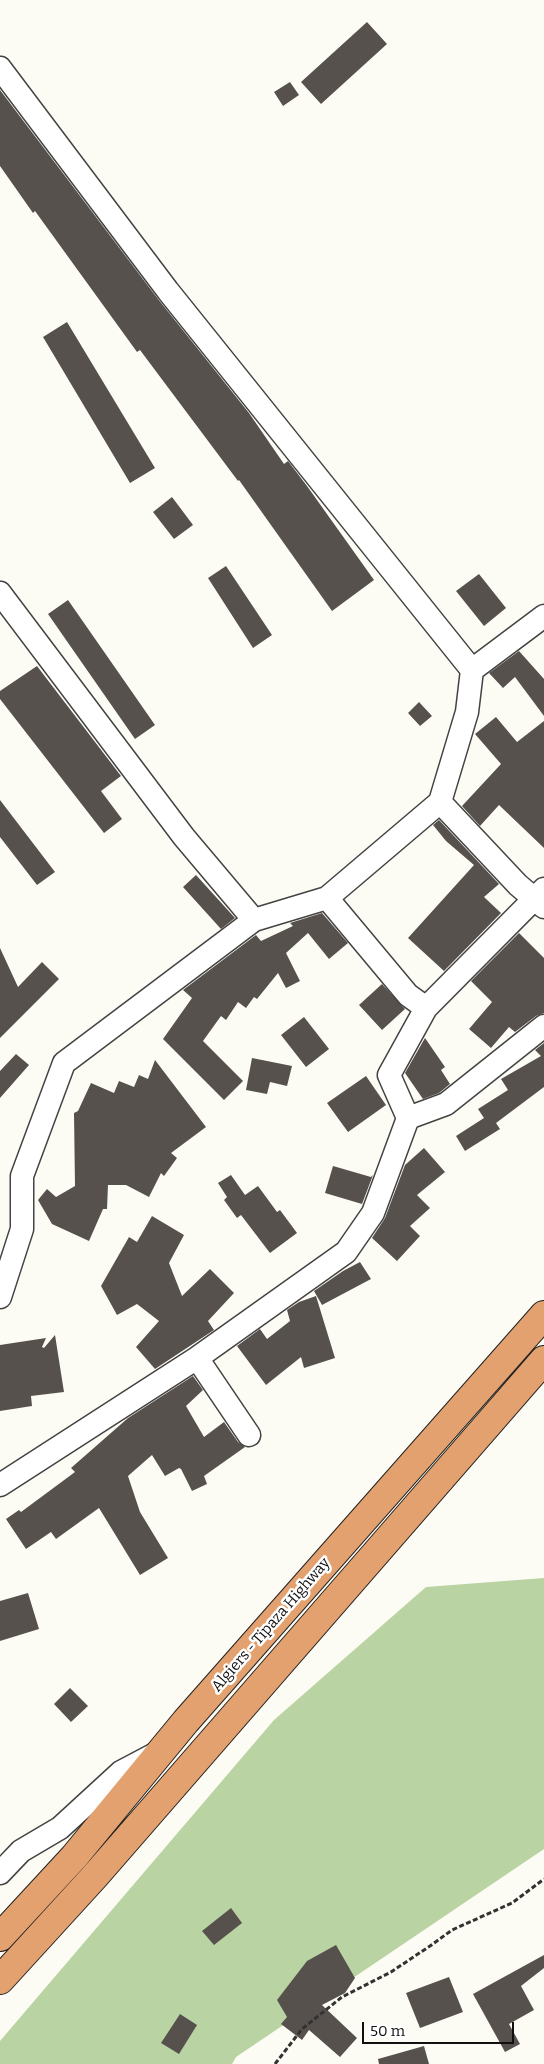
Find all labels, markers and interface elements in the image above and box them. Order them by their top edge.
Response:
street label: Algiers - Tipaza Highway [208,1554,334,1696]
scale bar [364,2012,516,2044]
text: 50 m [370,2022,405,2040]

